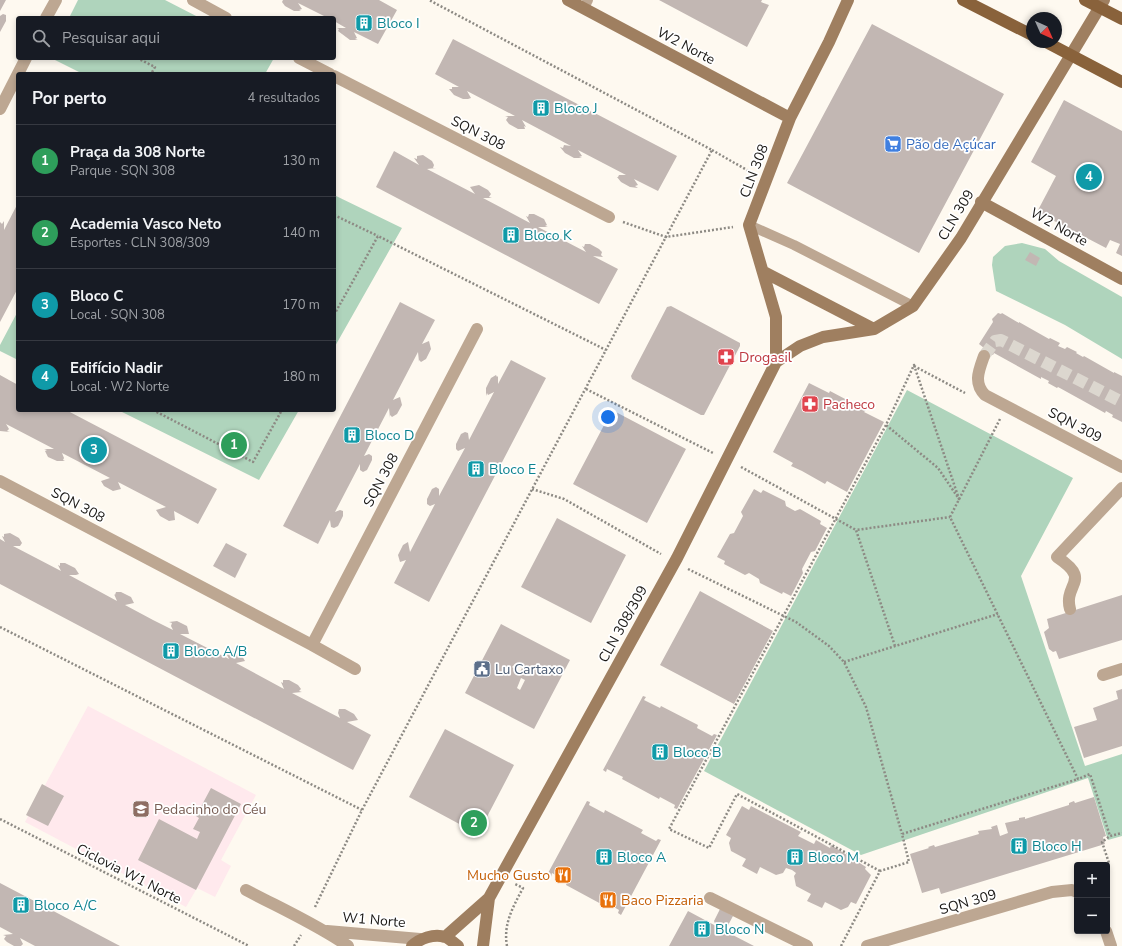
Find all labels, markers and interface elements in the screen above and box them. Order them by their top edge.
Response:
north arrow [1026,12,1062,48]
building icon: Bloco I [354,13,374,33]
place label: Bloco I [377,14,420,33]
search box [16,16,336,60]
street label: W2 Norte [654,23,718,69]
icon: search [30,27,52,49]
text: Pesquisar aqui [62,28,160,48]
text: Por perto [32,87,107,110]
text: 4 resultados [248,89,320,107]
building icon: Bloco J [531,98,551,118]
place label: Bloco J [554,99,598,118]
street label: SQN 308 [448,111,508,155]
supermarket icon: Pão de Açúcar [883,134,903,154]
place label: Pão de Açúcar [906,135,996,154]
street label: CLN 308 [735,141,773,201]
text: Praça da 308 Norte [70,142,205,162]
text: 1 [41,152,49,170]
text: 130 m [282,152,320,170]
text: Parque · SQN 308 [70,162,175,180]
pin: 4 [1076,162,1102,192]
street label: CLN 309 [933,186,979,244]
street label: W2 Norte [1027,203,1091,251]
text: Academia Vasco Neto [70,214,221,234]
text: 2 [41,224,49,242]
text: 140 m [282,224,320,242]
building icon: Bloco K [501,225,521,245]
place label: Bloco K [524,226,572,245]
text: Esportes · CLN 308/309 [70,234,210,252]
text: Bloco C [70,286,123,306]
text: 3 [41,296,49,314]
text: 170 m [282,296,320,314]
text: Local · SQN 308 [70,306,165,324]
pharmacy icon: Drogasil [716,347,736,367]
place label: Drogasil [739,348,793,367]
text: Edifício Nadir [70,358,163,378]
text: 4 [41,368,49,386]
text: 180 m [282,368,320,386]
text: Local · W2 Norte [70,378,169,396]
pharmacy icon: Pacheco [800,394,820,414]
place label: Pacheco [823,395,875,414]
street label: SQN 309 [1045,403,1105,447]
your location [598,407,618,427]
building icon: Bloco D [342,425,362,445]
place label: Bloco D [365,426,414,445]
pin: 1 [221,430,247,460]
pin: 3 [81,435,107,465]
street label: SQN 308 [359,450,403,510]
building icon: Bloco E [466,459,486,479]
place label: Bloco E [489,460,536,479]
street label: SQN 308 [48,483,108,527]
street label: CLN 308/309 [594,582,652,666]
building icon: Bloco A/B [161,641,181,661]
place label: Bloco A/B [184,642,247,661]
public building icon: Lu Cartaxo [472,659,492,679]
place label: Lu Cartaxo [495,660,563,679]
building icon: Bloco B [650,742,670,762]
place label: Bloco B [673,743,722,762]
school or university icon: Pedacinho do Céu [131,799,151,819]
place label: Pedacinho do Céu [154,800,266,819]
pin: 2 [461,808,487,838]
building icon: Bloco H [1009,836,1029,856]
place label: Bloco H [1032,837,1082,856]
street label: Ciclovia W1 Norte [73,839,185,909]
building icon: Bloco A [594,847,614,867]
building icon: Bloco M [785,847,805,867]
place label: Bloco A [617,848,666,867]
place label: Bloco M [808,848,859,867]
map controls [1074,862,1110,934]
button: + [1074,862,1110,898]
restaurant icon: Mucho Gusto [553,865,573,885]
place label: Mucho Gusto [467,866,550,885]
street label: SQN 309 [937,885,999,919]
restaurant icon: Baco Pizzaria [598,890,618,910]
place label: Baco Pizzaria [621,891,704,910]
building icon: Bloco A/C [11,895,31,915]
place label: Bloco A/C [34,896,97,915]
button: − [1074,898,1110,934]
street label: W1 Norte [342,908,406,932]
building icon: Bloco N [692,919,712,939]
place label: Bloco N [715,920,764,939]

